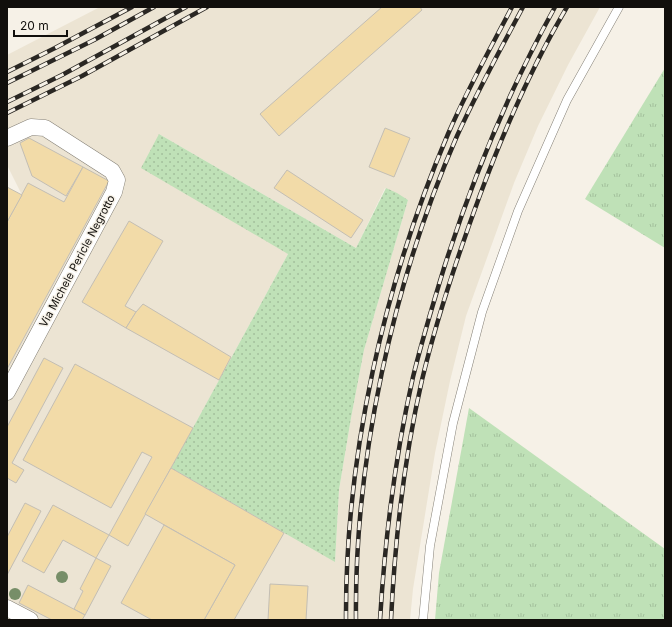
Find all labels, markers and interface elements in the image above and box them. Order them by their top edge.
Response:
scale bar [14,12,67,38]
text: 20 m [20,18,49,33]
street label: Via Michele Pericle Negrotto [36,192,118,330]

